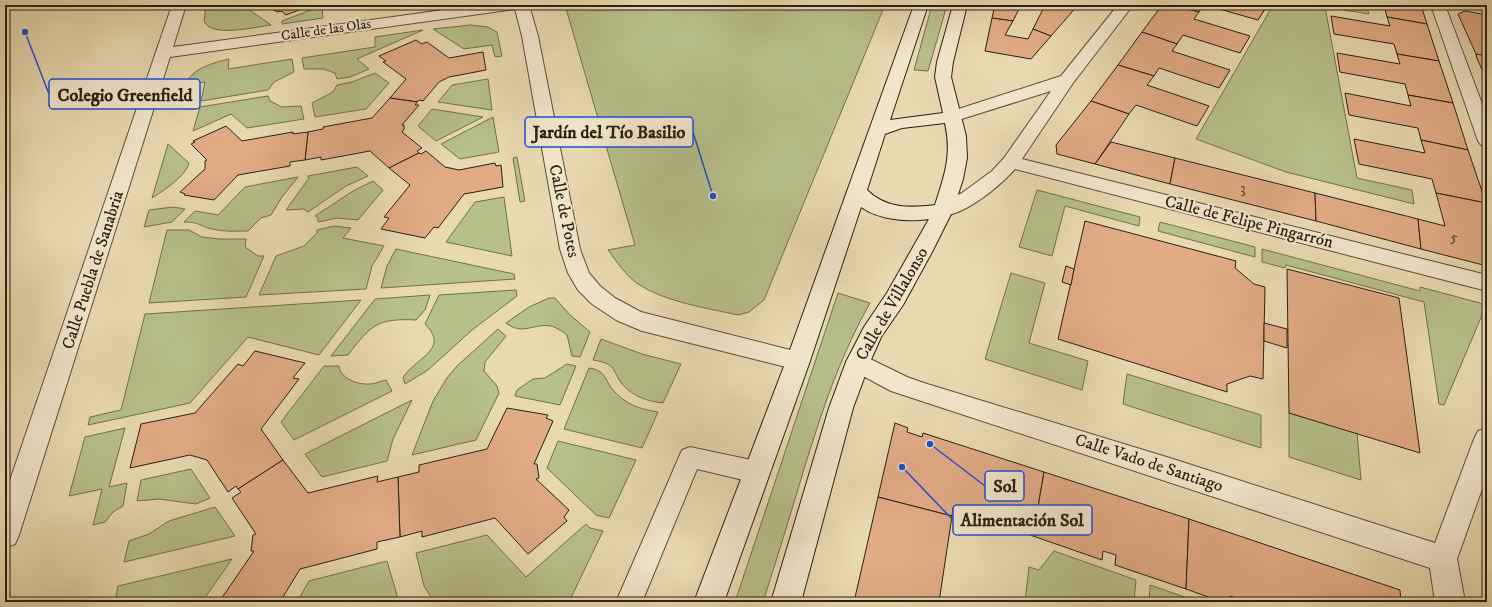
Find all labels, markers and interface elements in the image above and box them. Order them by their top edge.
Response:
street label: Calle de las Olas [280,15,372,45]
callout: Colegio Greenfield [49,79,200,109]
text: Colegio Greenfield [57,85,194,107]
callout: Jardín del Tío Basilio [525,117,693,147]
text: Jardín del Tío Basilio [531,122,686,144]
street label: Calle de Potes [543,162,585,260]
house number: 3 [1240,179,1246,198]
street label: Calle Puebla de Sanabria [57,187,129,352]
street label: Calle de Felipe Pingarrón [1163,190,1336,254]
house number: 5 [1450,228,1458,247]
street label: Calle de Villalonso [851,243,933,365]
street label: Calle Vado de Santiago [1072,429,1226,497]
callout: Sol [985,471,1024,501]
text: Sol [993,476,1017,498]
callout: Alimentación Sol [953,505,1092,535]
text: Alimentación Sol [959,510,1084,532]

